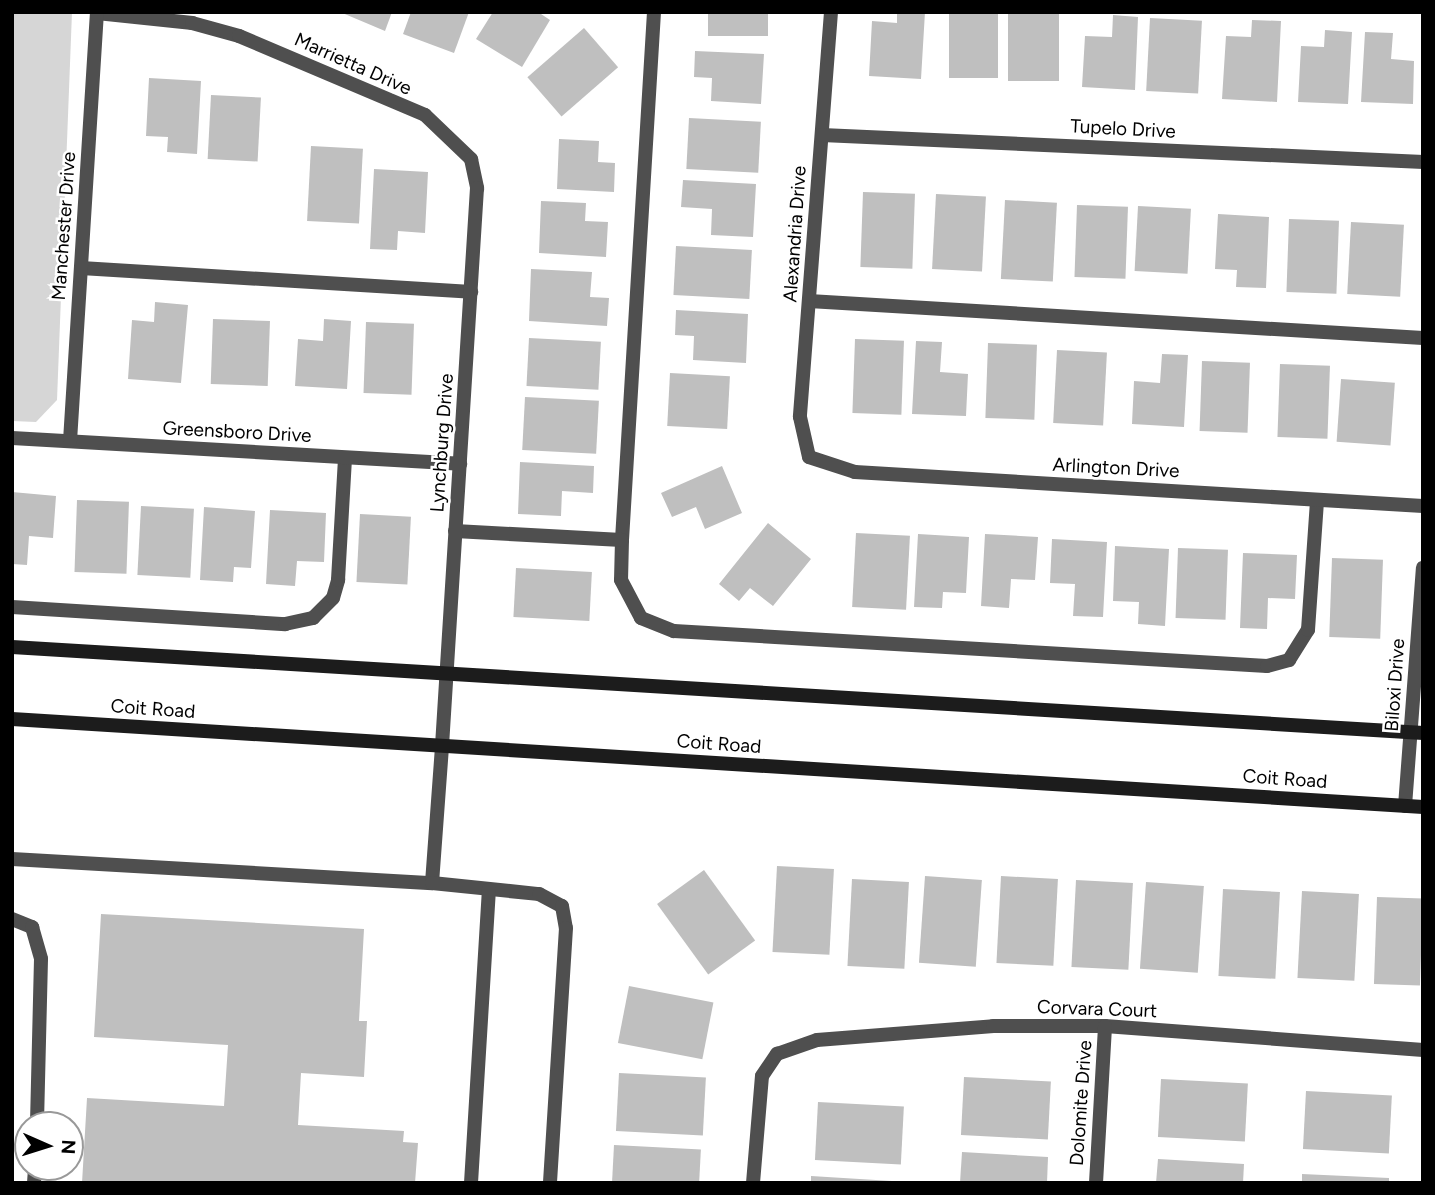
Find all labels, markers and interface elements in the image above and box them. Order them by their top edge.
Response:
street label: Marrietta Drive [291,28,415,100]
street label: Tupelo Drive [1070,115,1176,143]
street label: Manchester Drive [47,151,81,301]
street label: Alexandria Drive [779,165,811,303]
street label: Lynchburg Drive [426,373,458,513]
street label: Greensboro Drive [162,417,312,447]
street label: Arlington Drive [1052,453,1180,483]
street label: Biloxi Drive [1380,638,1410,732]
street label: Coit Road [110,695,196,723]
street label: Coit Road [676,730,762,758]
street label: Coit Road [1242,765,1328,793]
street label: Corvara Court [1037,996,1157,1022]
street label: Dolomite Drive [1065,1039,1097,1167]
north arrow [14,1111,84,1181]
text: N [57,1139,80,1155]

